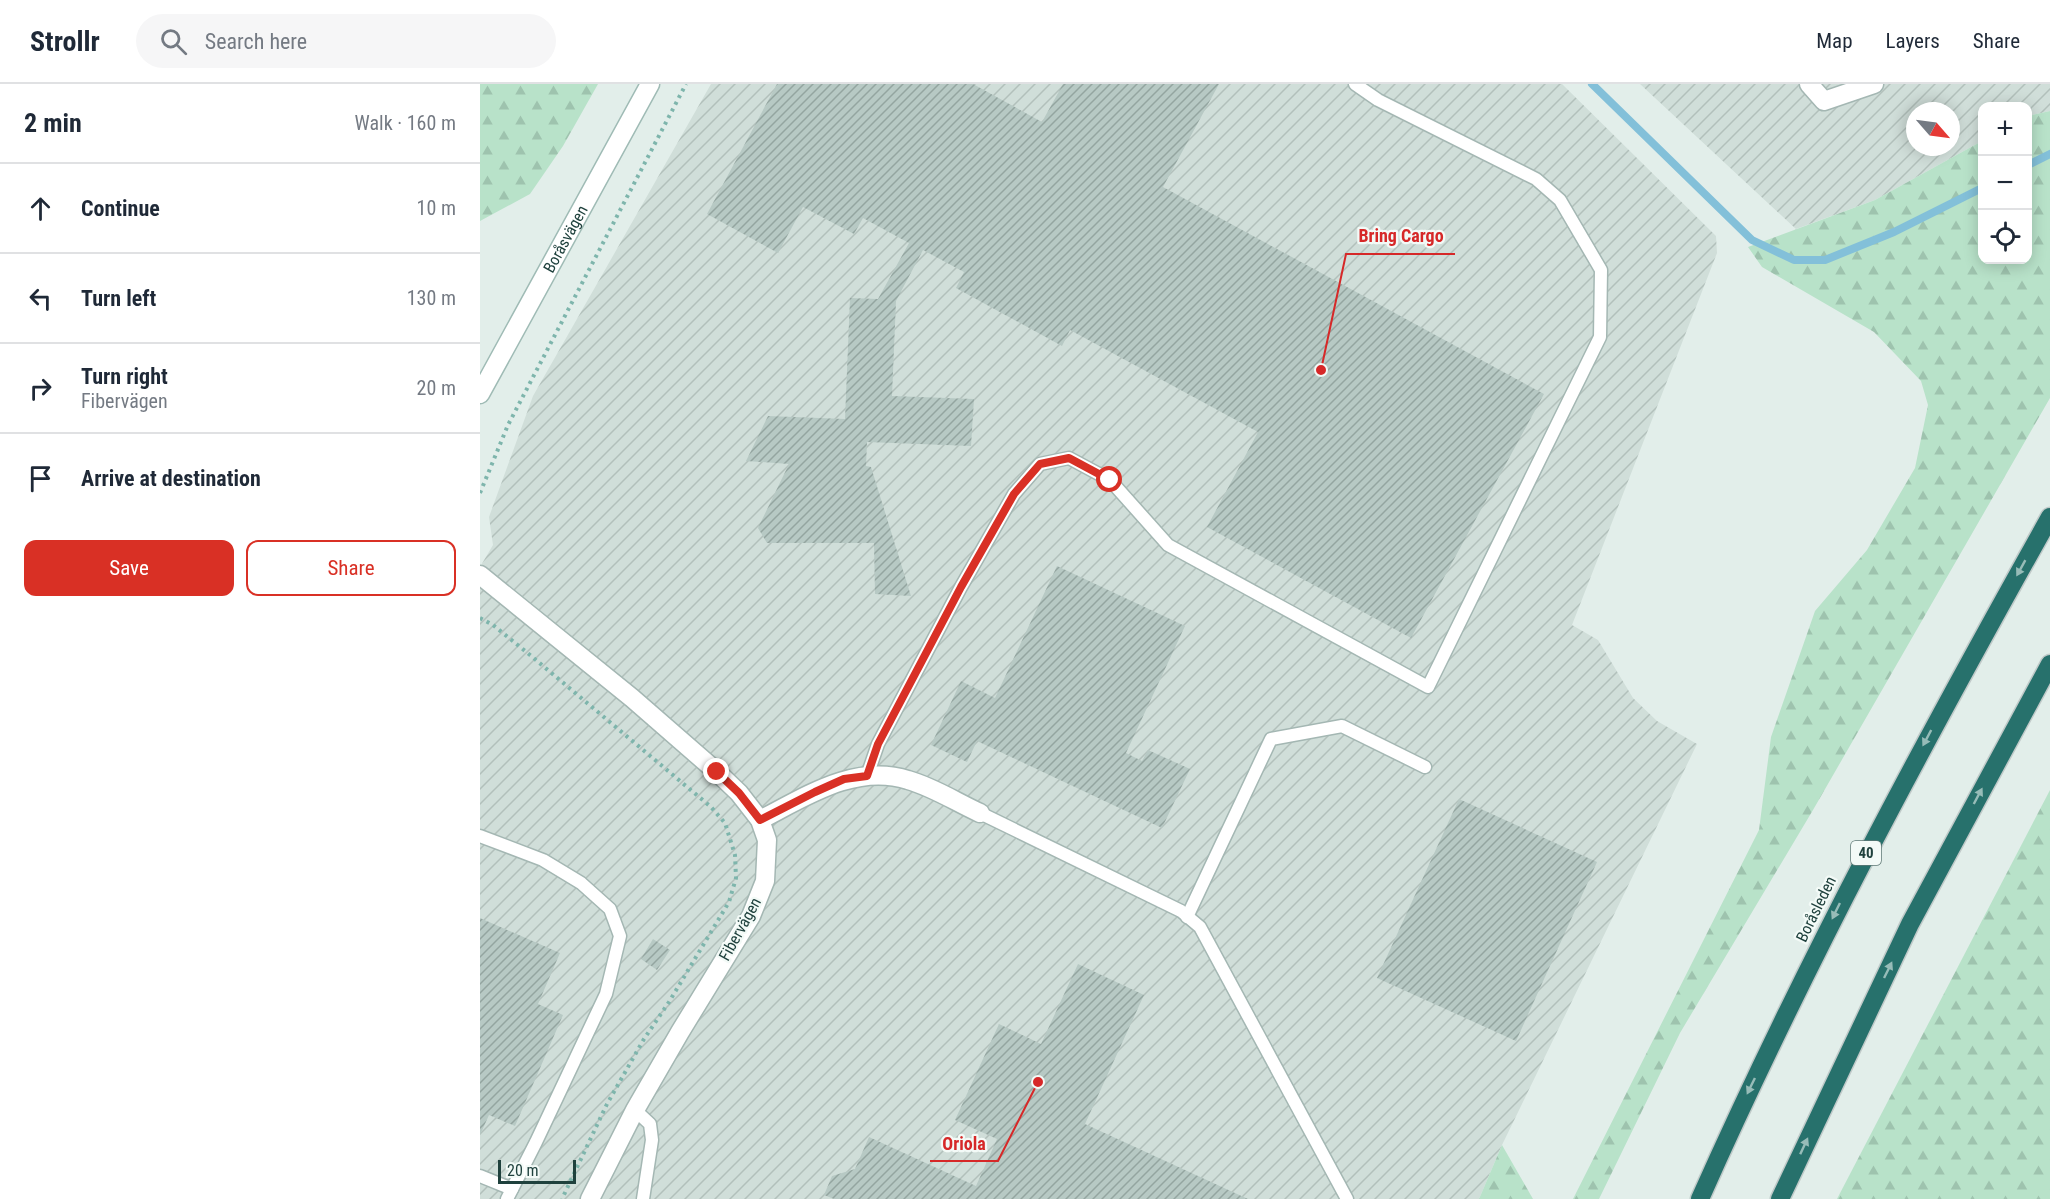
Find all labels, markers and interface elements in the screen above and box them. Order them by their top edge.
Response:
search box [136,14,556,68]
text: Strollr [30,25,100,58]
icon: search [157,25,190,58]
text: Search here [205,29,307,54]
text: Map [1816,29,1853,53]
text: Layers [1886,29,1940,53]
text: Share [1973,29,2020,53]
north arrow [1906,102,1960,156]
map controls [1978,102,2032,264]
button: + [1978,102,2032,156]
text: 2 min [24,108,82,138]
text: Walk · 160 m [355,111,456,135]
button: − [1978,156,2032,210]
icon: ahead [24,192,57,225]
text: Continue [81,196,160,221]
text: 10 m [417,196,456,220]
street label: Boråsvägen [539,202,591,276]
button: locate [1978,210,2032,264]
callout: Bring Cargo [1346,218,1455,254]
text: Bring Cargo [1358,225,1444,246]
icon: left [24,282,57,315]
text: Turn left [81,286,156,311]
text: 130 m [407,286,456,310]
text: Turn right [81,364,168,389]
icon: right [24,372,57,405]
text: 20 m [417,376,456,400]
text: Fibervägen [81,389,168,413]
icon: arrive [24,462,57,495]
text: Arrive at destination [81,466,261,491]
route start [1096,466,1122,492]
button: Save [24,540,234,596]
button: Share [246,540,456,596]
one-way arrow [2017,559,2027,576]
one-way arrow [1922,730,1932,747]
route end [703,758,729,784]
one-way arrow [1973,788,1982,805]
road number: 40 [1851,841,1881,865]
street label: Boråsleden [1792,873,1840,945]
street label: Fibervägen [715,894,765,964]
one-way arrow [1832,902,1841,919]
one-way arrow [1884,961,1893,978]
one-way arrow [1747,1078,1756,1095]
callout: Oriola [930,1125,998,1161]
text: Oriola [942,1133,986,1154]
one-way arrow [1799,1137,1808,1154]
scale bar [498,1157,576,1184]
text: 20 m [507,1161,539,1180]

